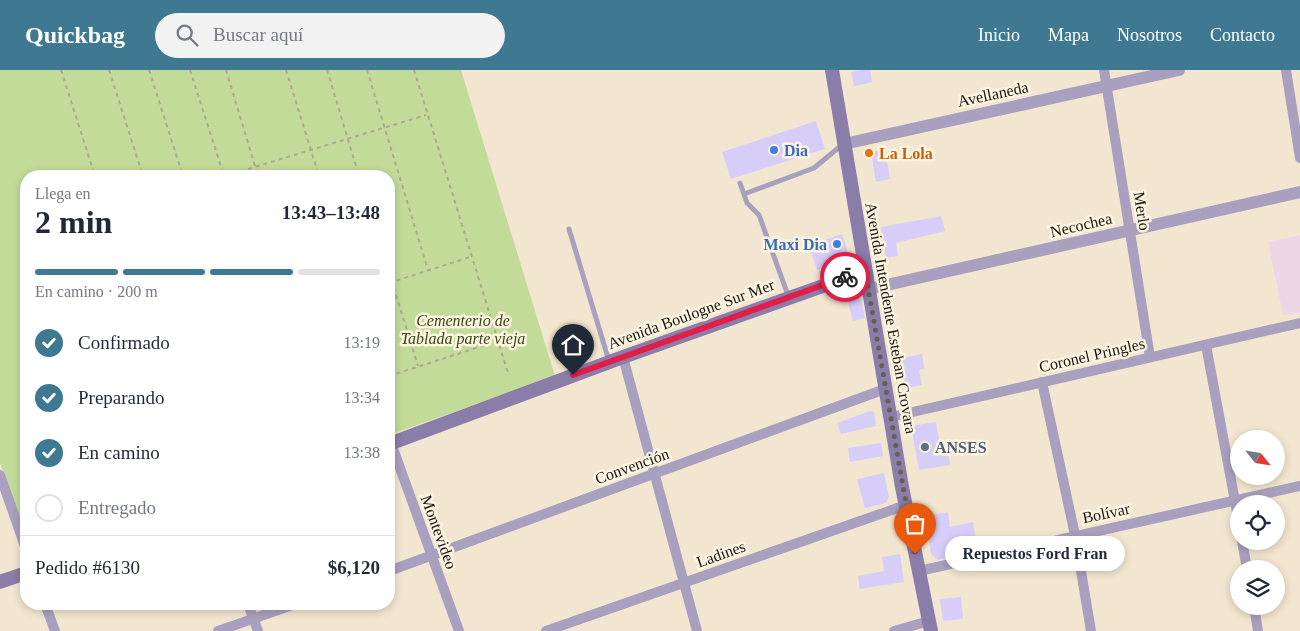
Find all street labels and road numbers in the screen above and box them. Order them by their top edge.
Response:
street label: Avellaneda [956,78,1030,110]
street label: Merlo [1131,190,1153,232]
street label: Avenida Intendente Esteban Crovara [862,201,920,435]
street label: Necochea [1048,210,1114,240]
street label: Avenida Boulogne Sur Mer [605,276,778,353]
street label: Coronel Pringles [1037,335,1147,376]
street label: Convención [593,445,671,487]
street label: Montevideo [418,493,460,571]
street label: Bolívar [1081,500,1132,526]
street label: Ladines [694,537,748,571]

